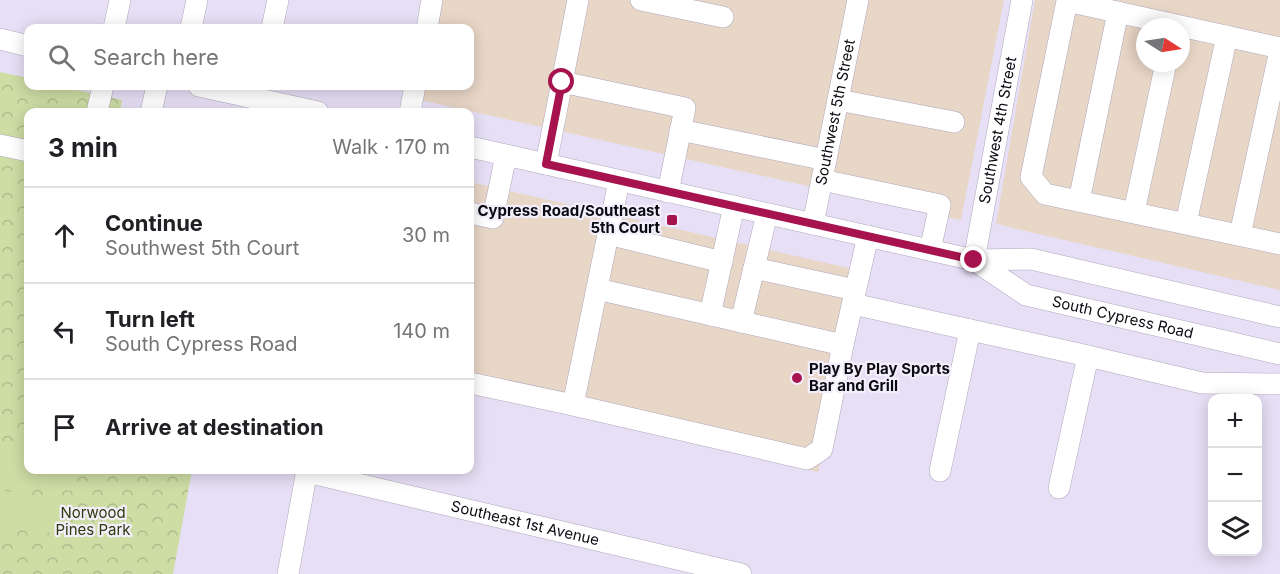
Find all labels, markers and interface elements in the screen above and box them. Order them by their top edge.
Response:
north arrow [1136,18,1190,72]
search box [24,24,474,90]
street label: Southwest 5th Street [811,37,859,187]
icon: search [45,41,78,74]
text: Search here [93,44,219,70]
street label: Southwest 4th Street [975,55,1020,205]
route start [548,68,574,94]
text: 3 min [48,132,118,163]
text: Walk · 170 m [332,135,450,159]
place label: Cypress Road/Southeast 5th Court [477,201,660,237]
text: Continue [105,210,203,236]
marker: Cypress Road/Southeast 5th Court [665,213,679,227]
icon: ahead [48,219,81,252]
text: 30 m [402,223,450,247]
text: Southwest 5th Court [105,236,299,260]
route end [960,246,986,272]
street label: South Cypress Road [1050,291,1195,343]
text: Turn left [105,306,195,332]
icon: left [48,315,81,348]
text: 140 m [393,319,450,343]
text: South Cypress Road [105,332,298,356]
place label: Play By Play Sports Bar and Grill [809,359,950,395]
marker: Play By Play Sports Bar and Grill [790,371,804,385]
map controls [1208,394,1262,556]
button: + [1208,394,1262,448]
icon: arrive [48,411,81,444]
text: Arrive at destination [105,414,324,440]
button: − [1208,448,1262,502]
street label: Southeast 1st Avenue [449,496,601,549]
button: layers [1208,502,1262,556]
park label: Norwood Pines Park [55,503,131,539]

